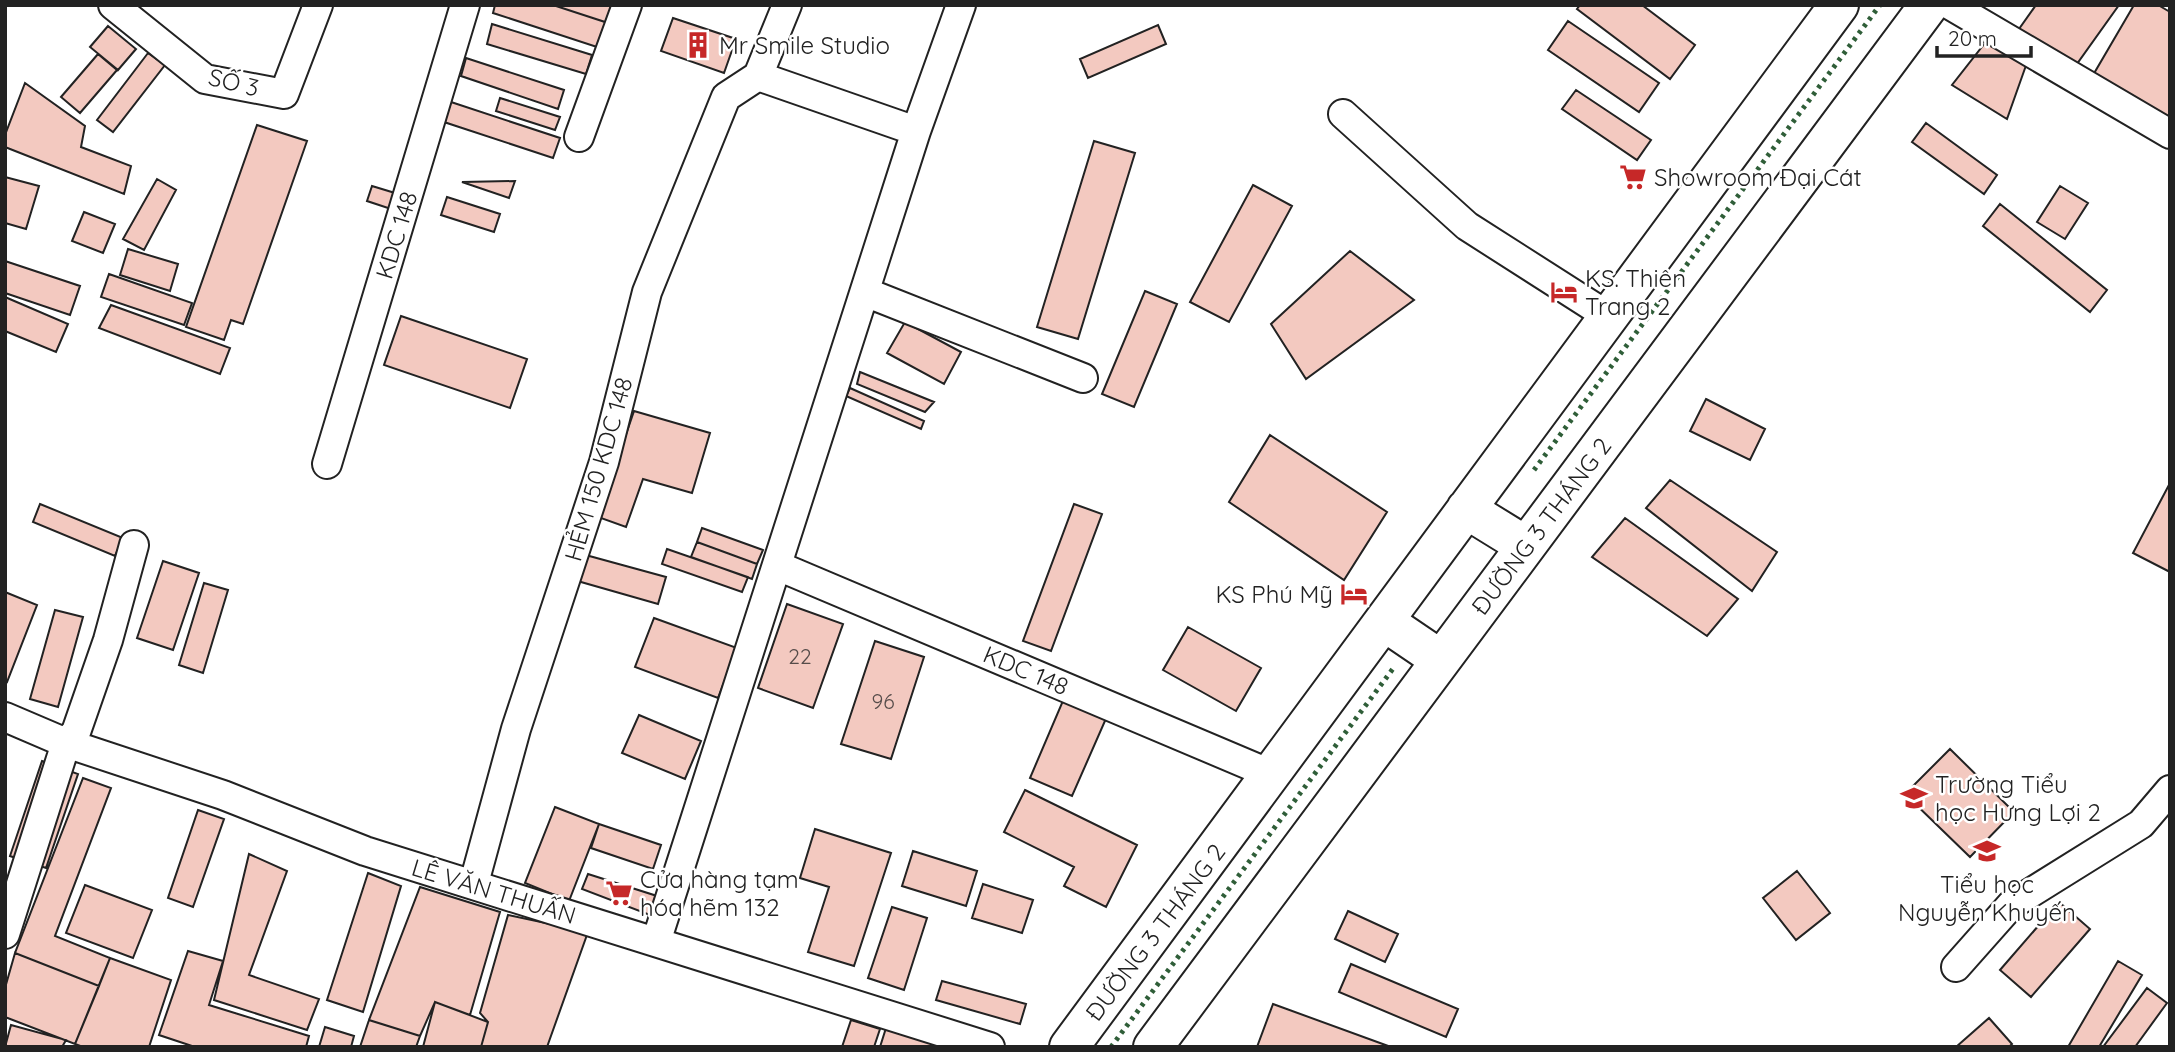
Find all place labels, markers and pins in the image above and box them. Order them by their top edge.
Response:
building icon: Mr Smile Studio [683,30,713,60]
place label: Mr Smile Studio [719,30,890,60]
supermarket icon: Showroom Đại Cát [1618,162,1648,192]
place label: Showroom Đại Cát [1654,162,1862,192]
place label: KS. Thiên Trang 2 [1585,263,1686,321]
hotel icon: KS. Thiên Trang 2 [1549,277,1579,307]
place label: KS Phú Mỹ [1215,579,1333,609]
hotel icon: KS Phú Mỹ [1339,579,1369,609]
place label: Trường Tiểu học Hưng Lợi 2 [1935,769,2101,827]
school or university icon: Trường Tiểu học Hưng Lợi 2 [1899,783,1929,813]
school or university icon: Tiểu học Nguyễn Khuyến [1972,836,2002,866]
place label: Cửa hàng tạm hóa hẽm 132 [640,864,799,922]
place label: Tiểu học Nguyễn Khuyến [1898,869,2076,927]
supermarket icon: Cửa hàng tạm hóa hẽm 132 [604,878,634,908]

